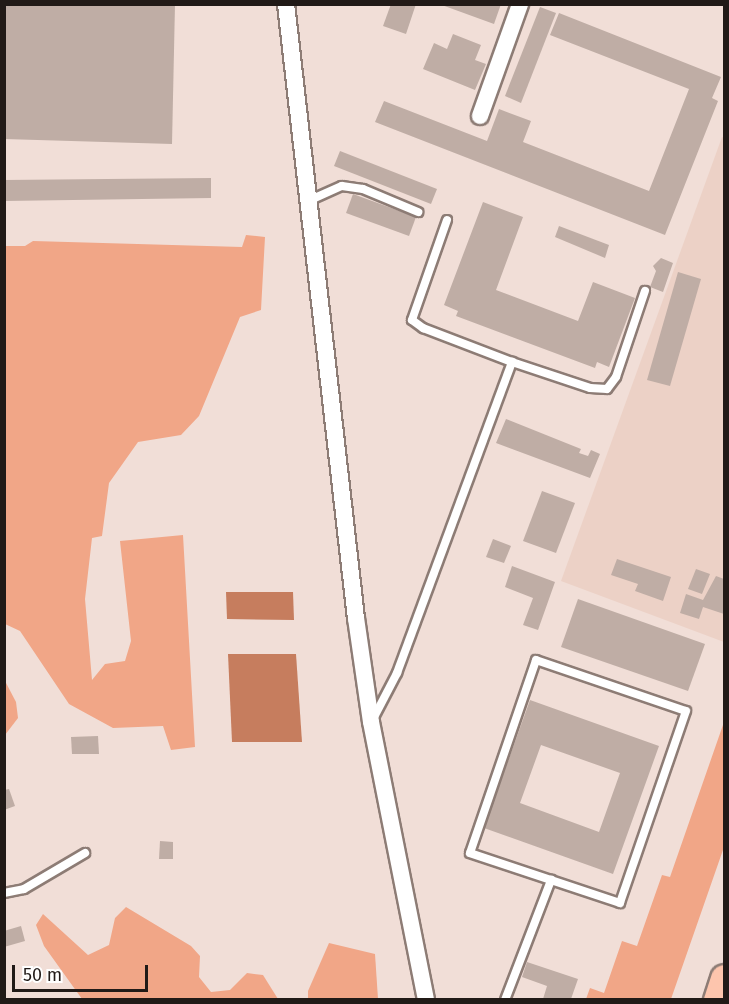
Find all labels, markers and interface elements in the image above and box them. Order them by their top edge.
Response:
scale bar [15,953,152,991]
text: 50 m [23,964,62,986]

